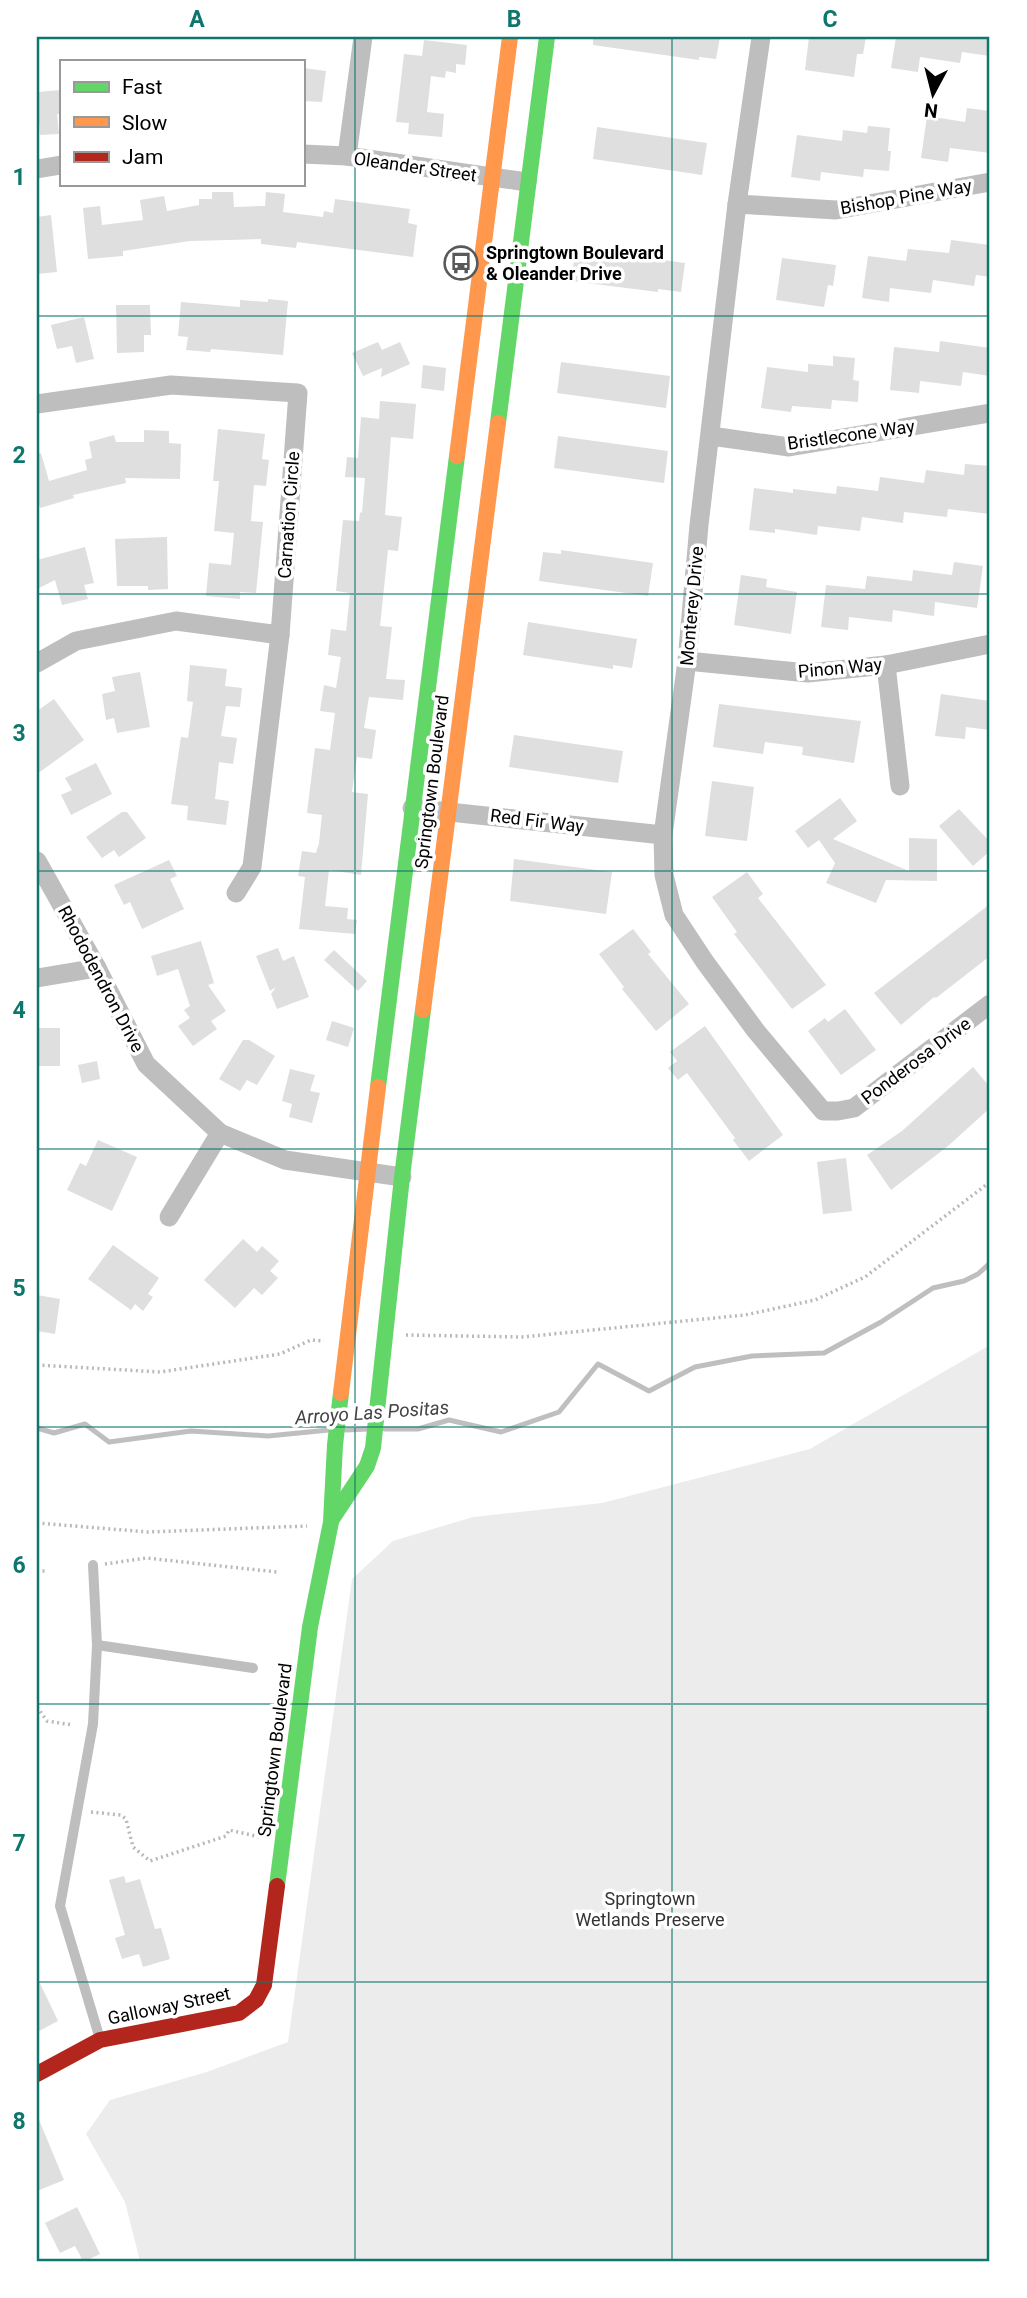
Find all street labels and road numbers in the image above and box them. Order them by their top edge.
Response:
street label: Oleander Street [352,147,478,186]
street label: Bishop Pine Way [839,175,974,218]
street label: Bristlecone Way [786,415,916,454]
street label: Carnation Circle [274,451,303,579]
street label: Monterey Drive [676,545,707,667]
street label: Pinon Way [797,653,883,682]
street label: Springtown Boulevard [410,694,453,870]
street label: Red Fir Way [489,804,585,837]
street label: Rhododendron Drive [54,902,149,1055]
street label: Ponderosa Drive [857,1013,974,1109]
street label: Springtown Boulevard [253,1662,296,1838]
street label: Galloway Street [106,1982,232,2029]

